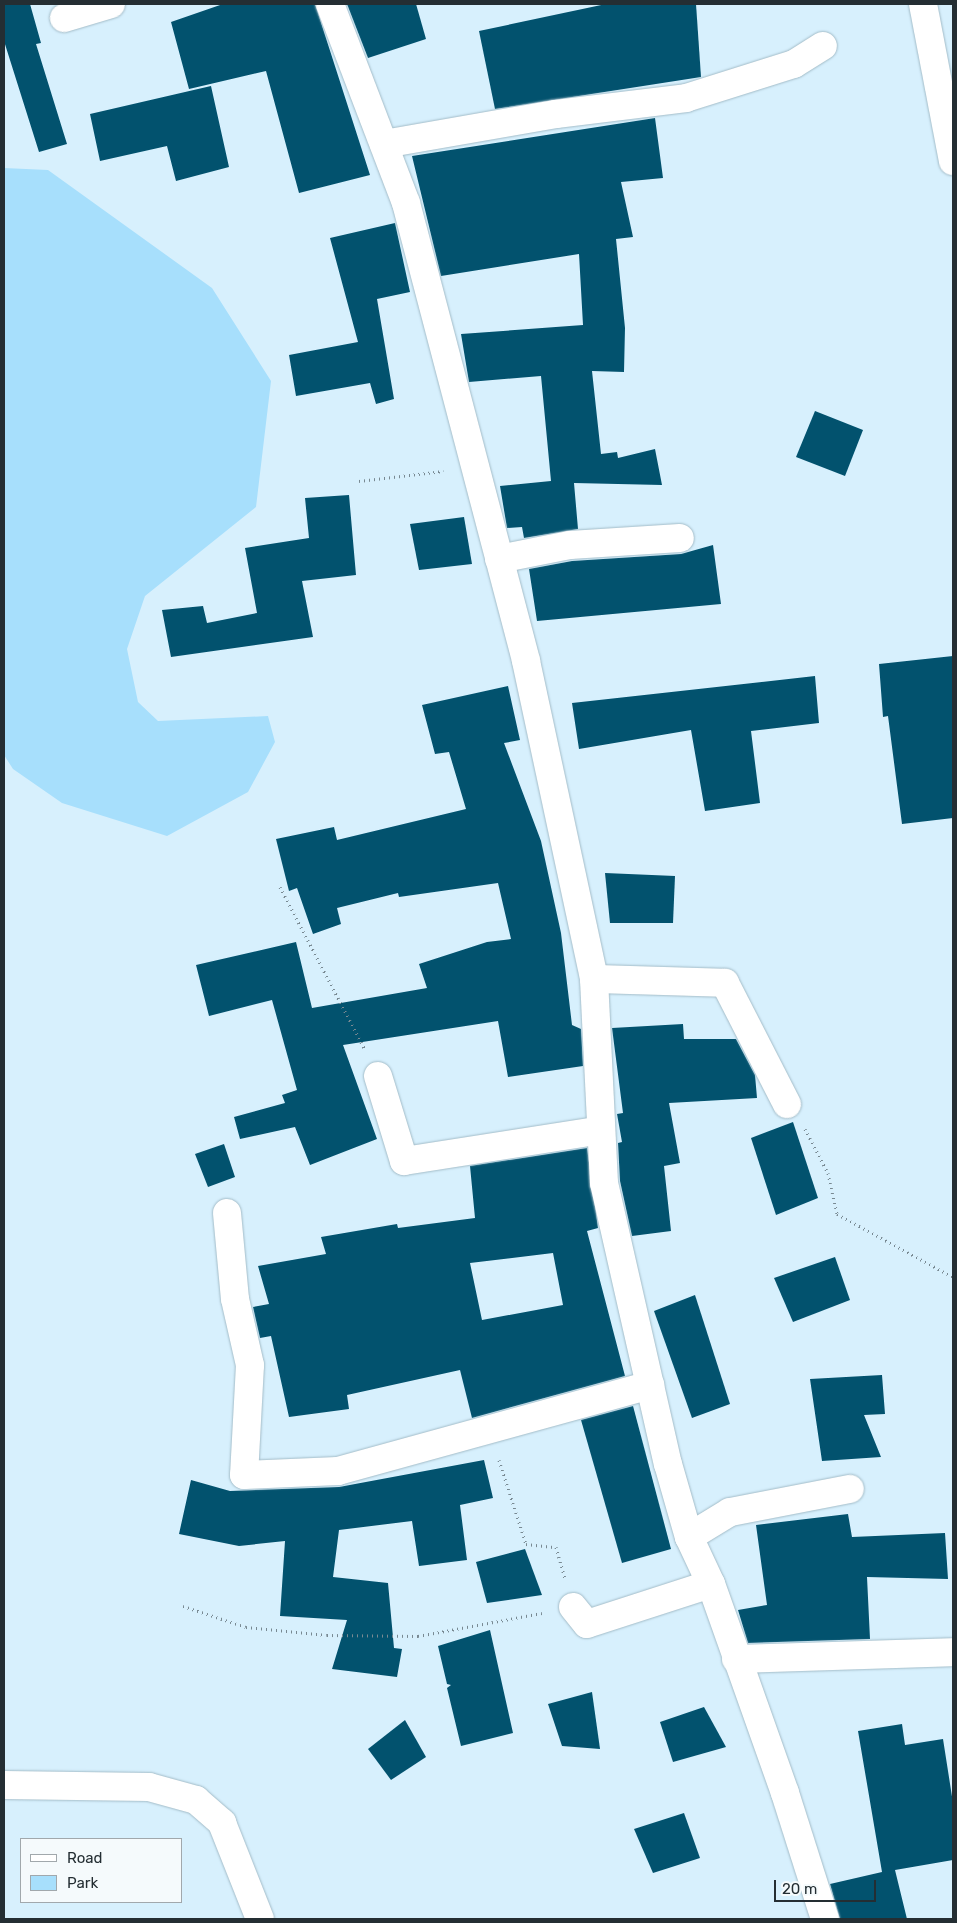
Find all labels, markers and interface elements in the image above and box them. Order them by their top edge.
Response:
legend [20,1838,182,1903]
text: Road [67,1849,103,1867]
scale bar [777,1870,880,1902]
text: Park [67,1874,98,1892]
text: 20 m [782,1880,817,1898]

